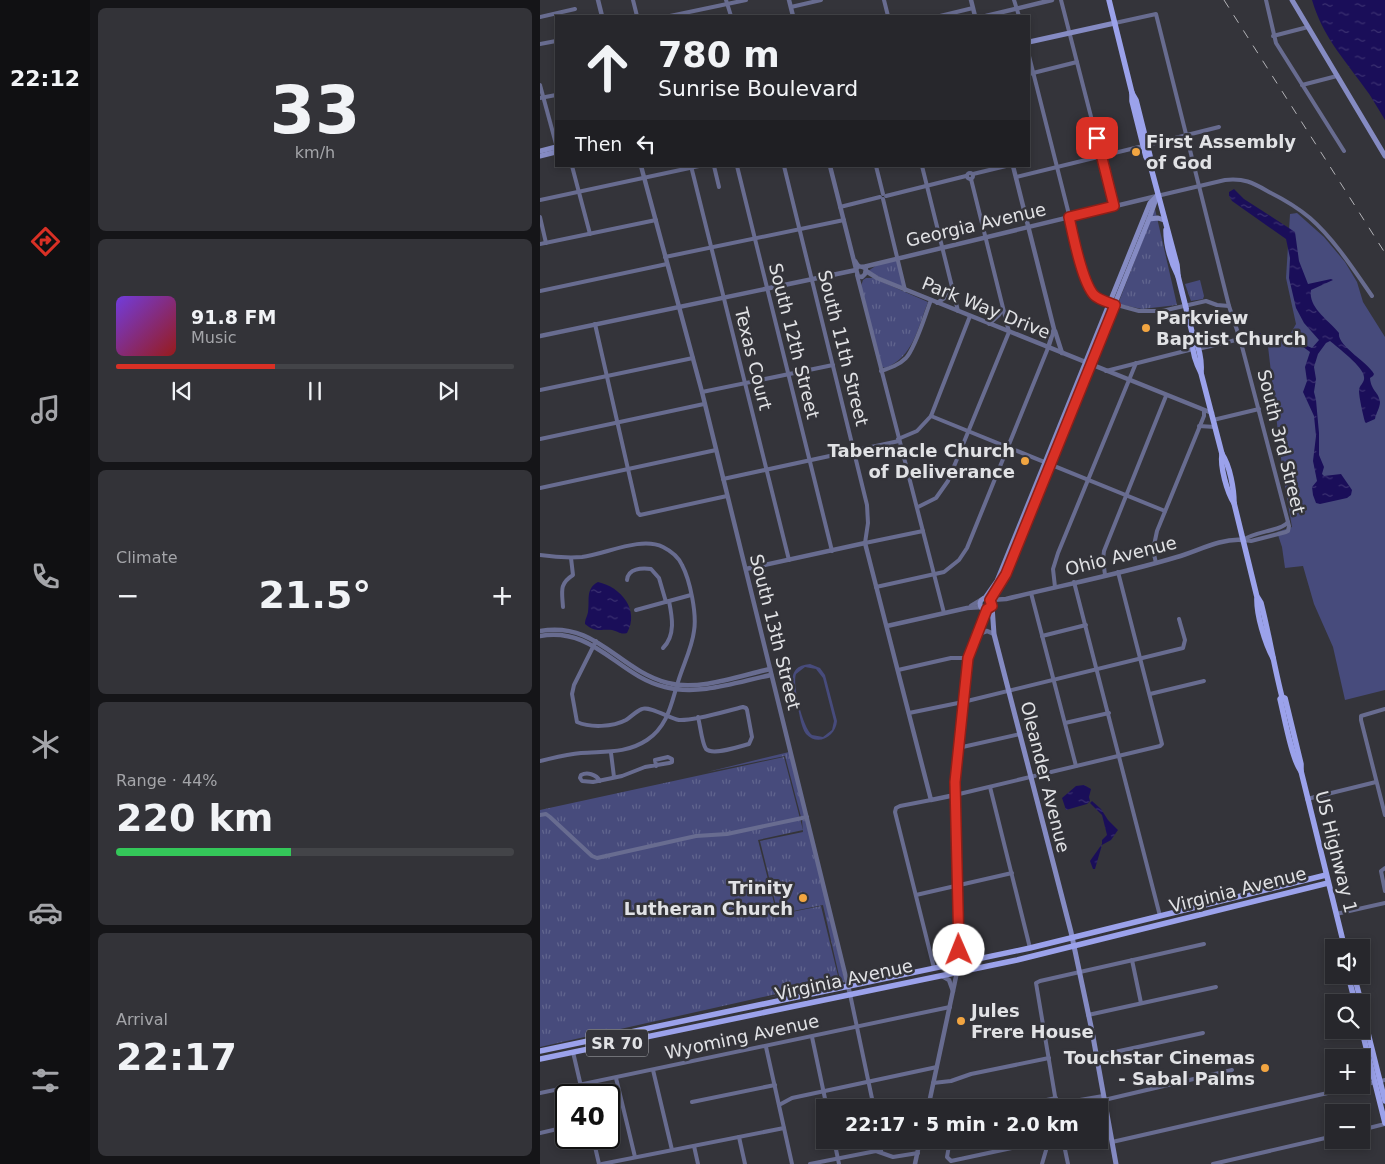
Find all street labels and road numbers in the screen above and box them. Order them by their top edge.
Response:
street label: Georgia Avenue [904,198,1048,251]
street label: South 12th Street [765,261,824,421]
street label: South 11th Street [814,268,873,428]
street label: Park Way Drive [919,272,1053,343]
street label: Texas Court [730,304,776,412]
street label: South 3rd Street [1253,367,1310,516]
street label: Ohio Avenue [1063,532,1179,580]
street label: South 13th Street [746,552,805,712]
street label: Oleander Avenue [1017,699,1074,855]
street label: US Highway 1 [1311,789,1362,915]
street label: Virginia Avenue [1167,862,1309,917]
street label: Virginia Avenue [773,955,915,1004]
street label: Wyoming Avenue [663,1010,821,1063]
road number: SR 70 [586,1030,648,1056]

